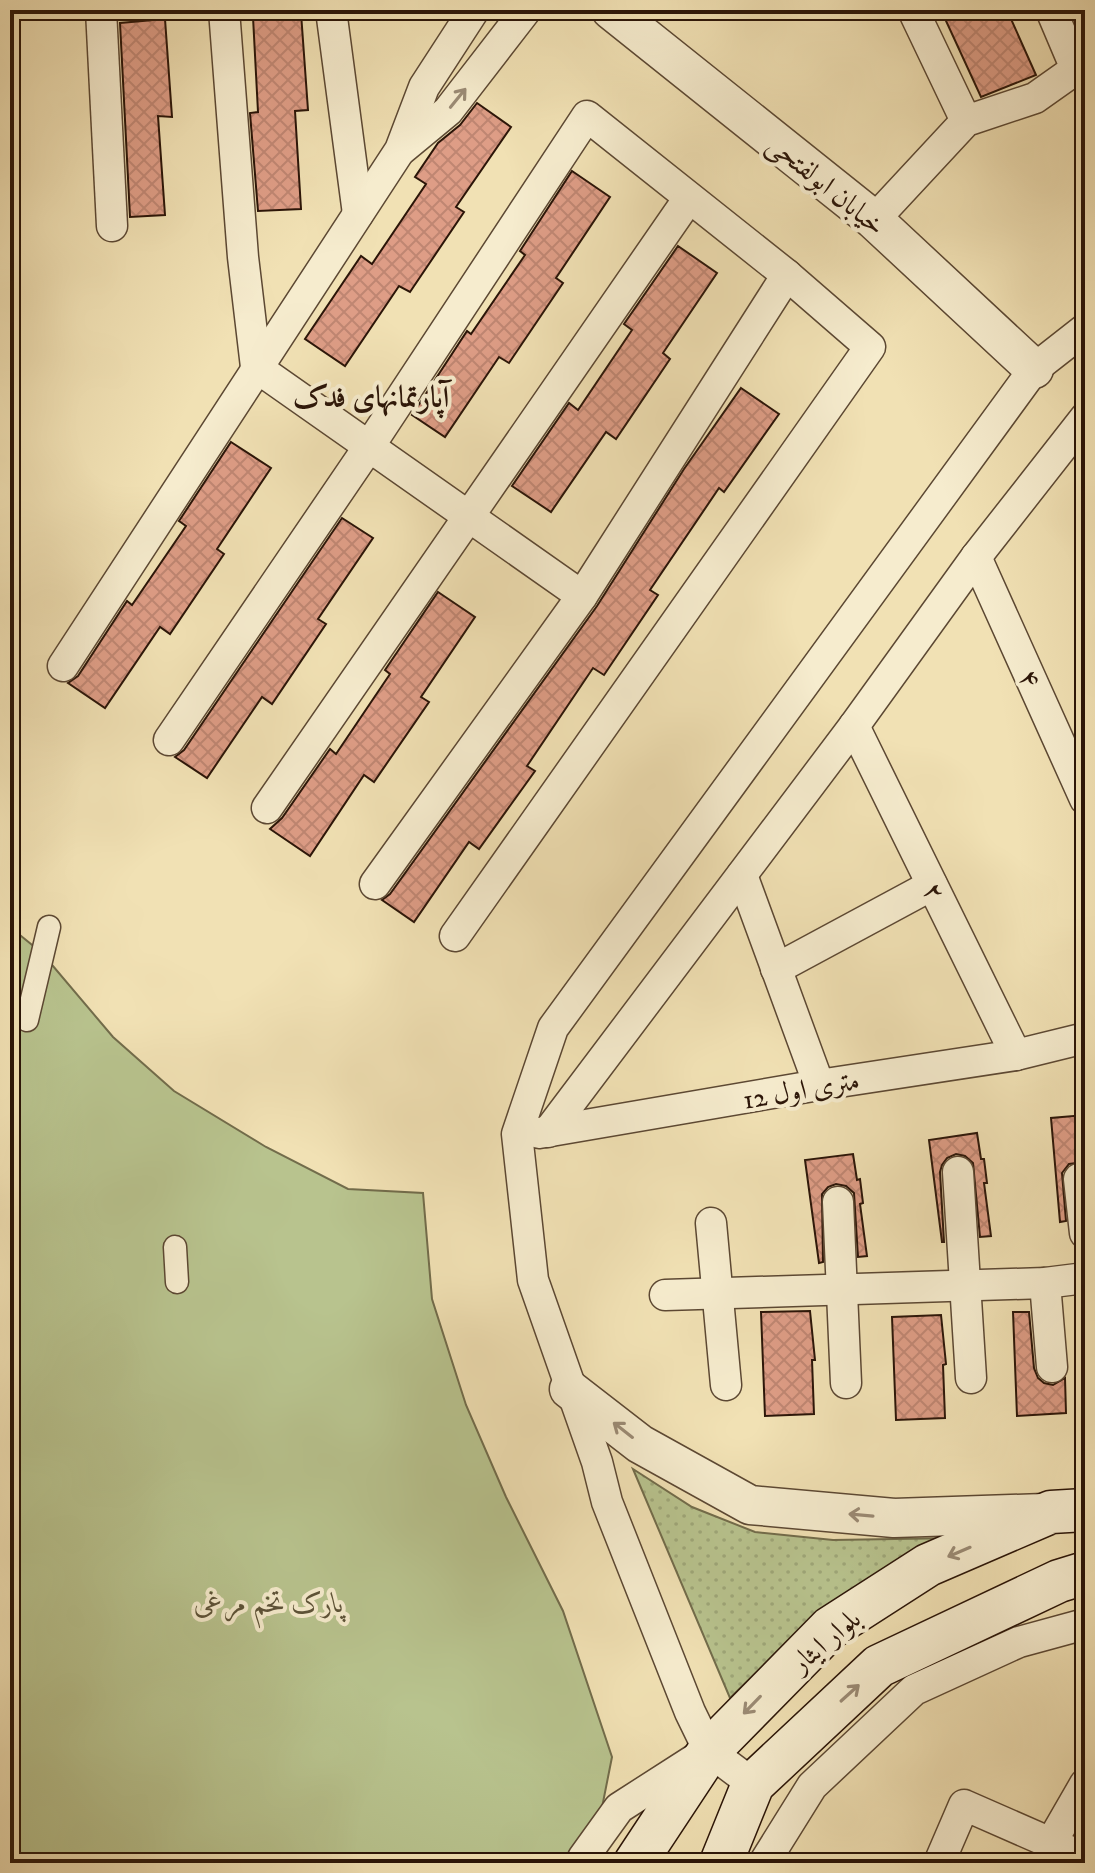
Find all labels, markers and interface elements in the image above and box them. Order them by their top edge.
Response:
one-way arrow [449,89,467,109]
street label: خیابان ابولفتحی [759,127,892,244]
district label: آپارتمانهای فدک [293,379,453,419]
street label: ۴ [1010,664,1049,693]
street label: ۲ [914,877,953,907]
street label: 12 متری اول [740,1063,862,1118]
one-way arrow [612,1421,634,1438]
one-way arrow [848,1507,875,1522]
one-way arrow [947,1545,971,1560]
park label: پارک تخم مرغی [194,1586,347,1629]
street label: بلوار ایثار [781,1602,868,1683]
one-way arrow [839,1684,859,1702]
one-way arrow [743,1695,762,1714]

